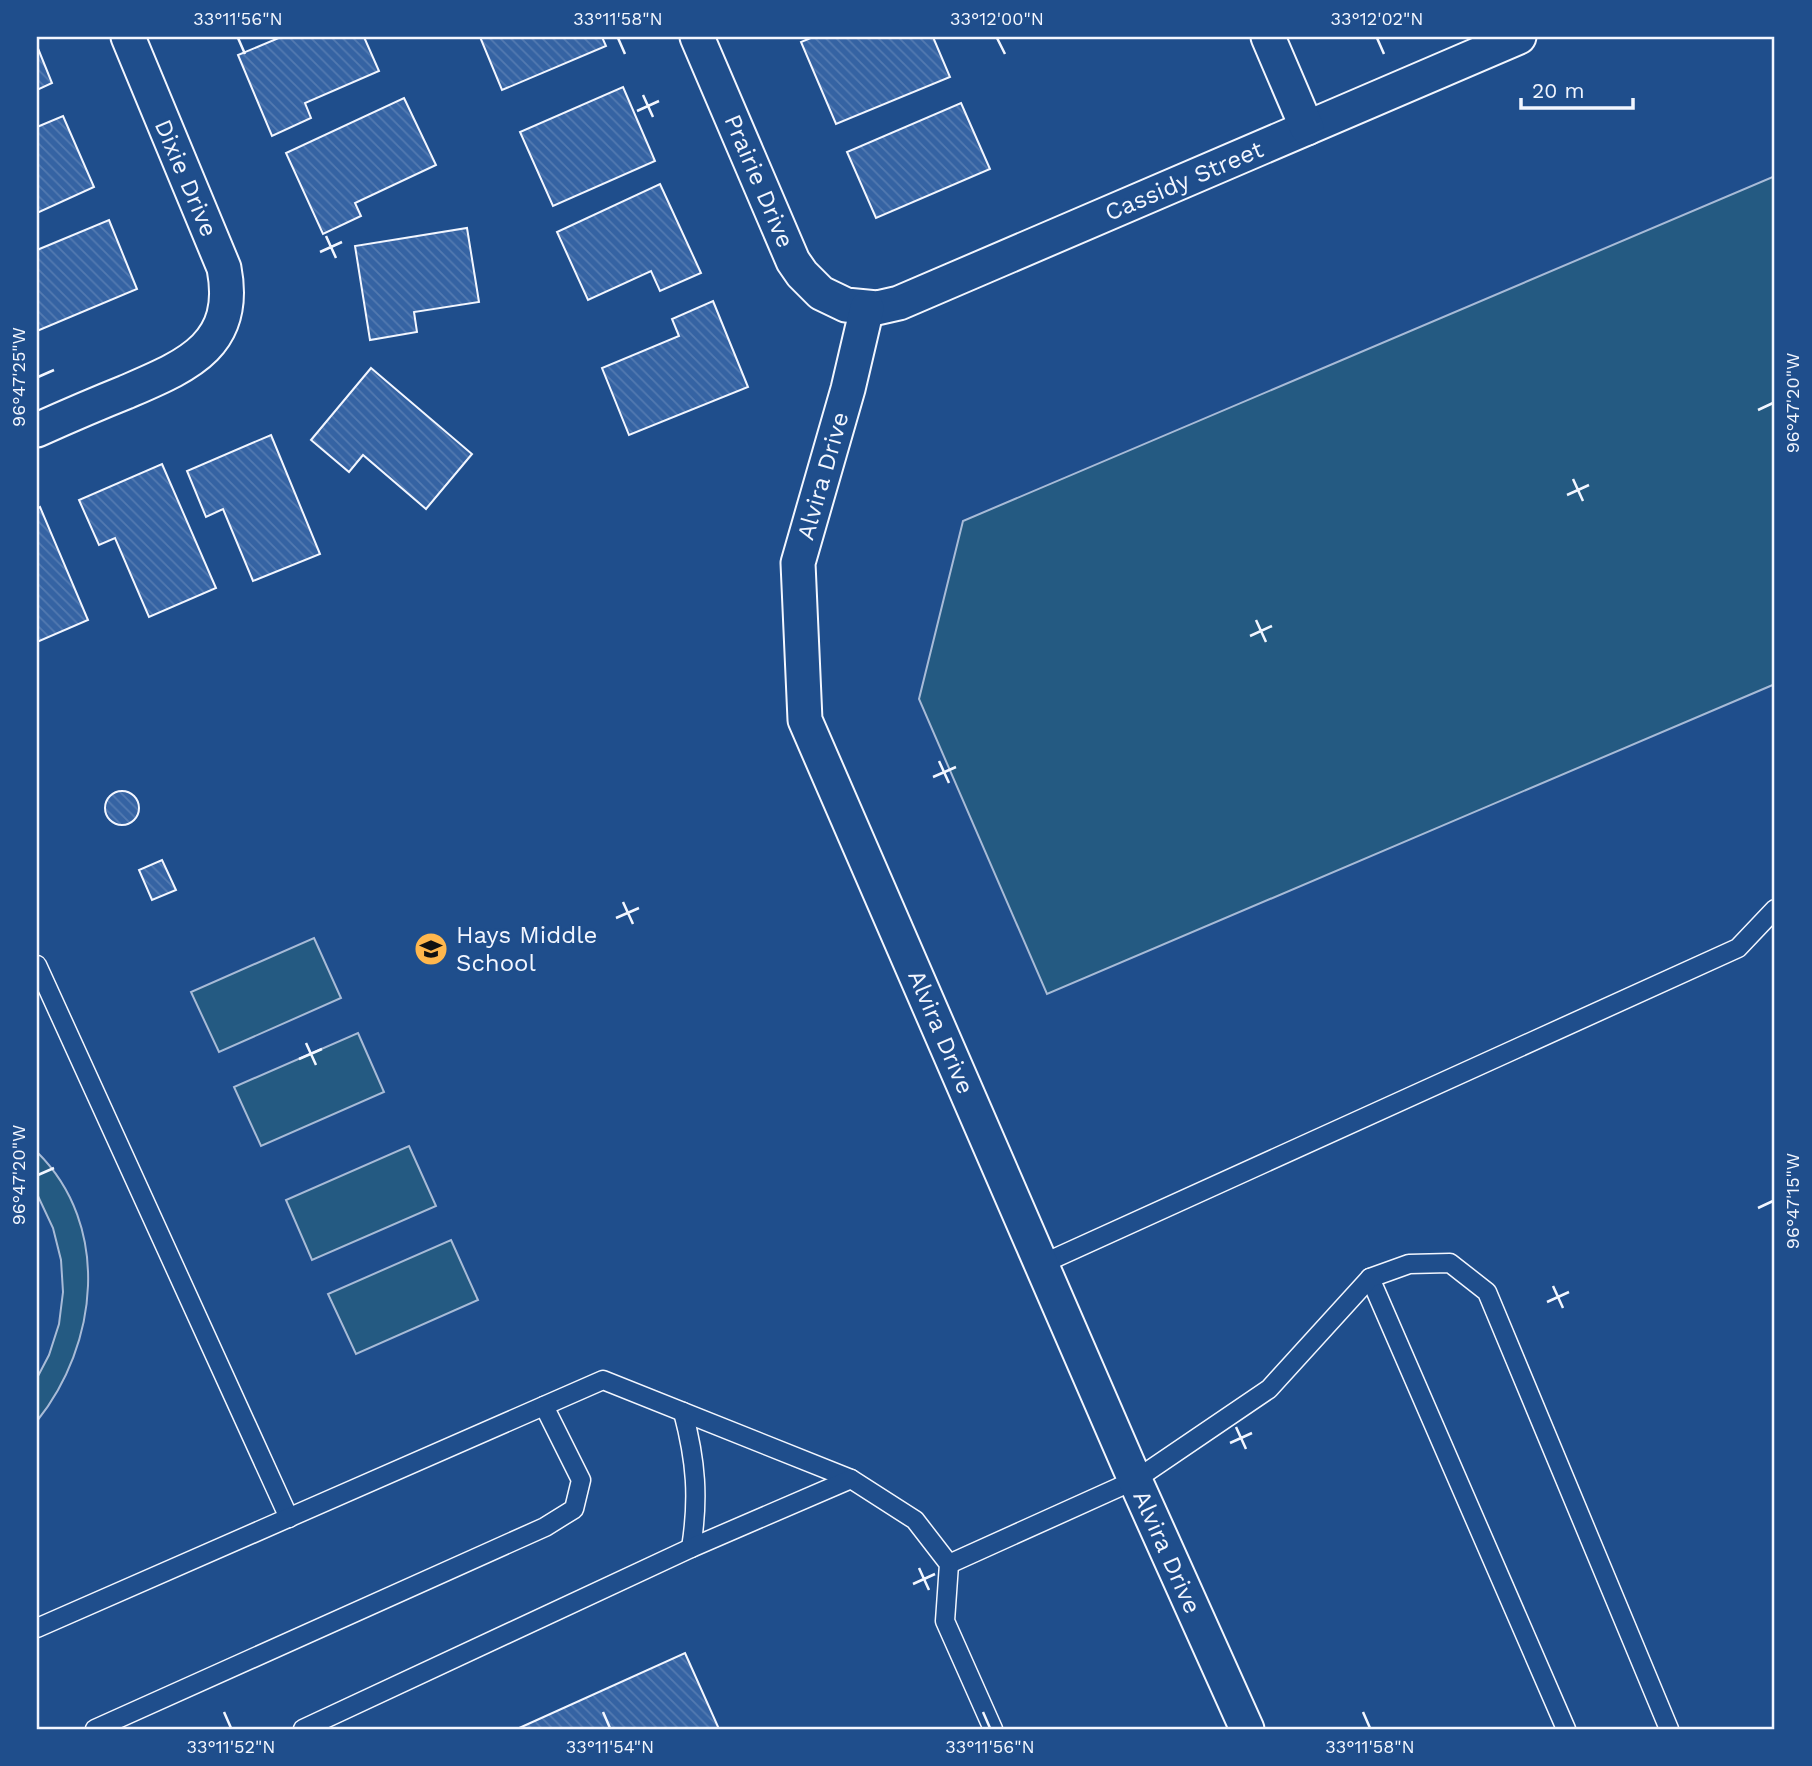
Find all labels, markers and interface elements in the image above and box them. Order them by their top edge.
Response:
text: 33°11'56"N [193,8,283,29]
text: 33°11'58"N [573,8,663,29]
text: 33°12'00"N [950,8,1044,29]
text: 33°12'02"N [1330,8,1424,29]
scale bar [1521,66,1633,110]
text: 20 m [1532,78,1584,103]
street label: Prairie Drive [718,110,800,252]
street label: Dixie Drive [149,115,223,241]
street label: Cassidy Street [1101,135,1267,227]
text: 96°47'25"W [8,327,29,427]
text: 96°47'20"W [1782,353,1803,453]
street label: Alvira Drive [791,409,855,543]
place label: Hays Middle School [456,921,597,977]
school or university icon: Hays Middle School [412,930,450,968]
street label: Alvira Drive [902,966,980,1098]
text: 96°47'20"W [8,1125,29,1225]
text: 96°47'15"W [1782,1153,1803,1249]
street label: Alvira Drive [1127,1486,1207,1618]
text: 33°11'52"N [187,1736,275,1757]
text: 33°11'54"N [566,1736,654,1757]
text: 33°11'56"N [945,1736,1035,1757]
text: 33°11'58"N [1325,1736,1415,1757]

